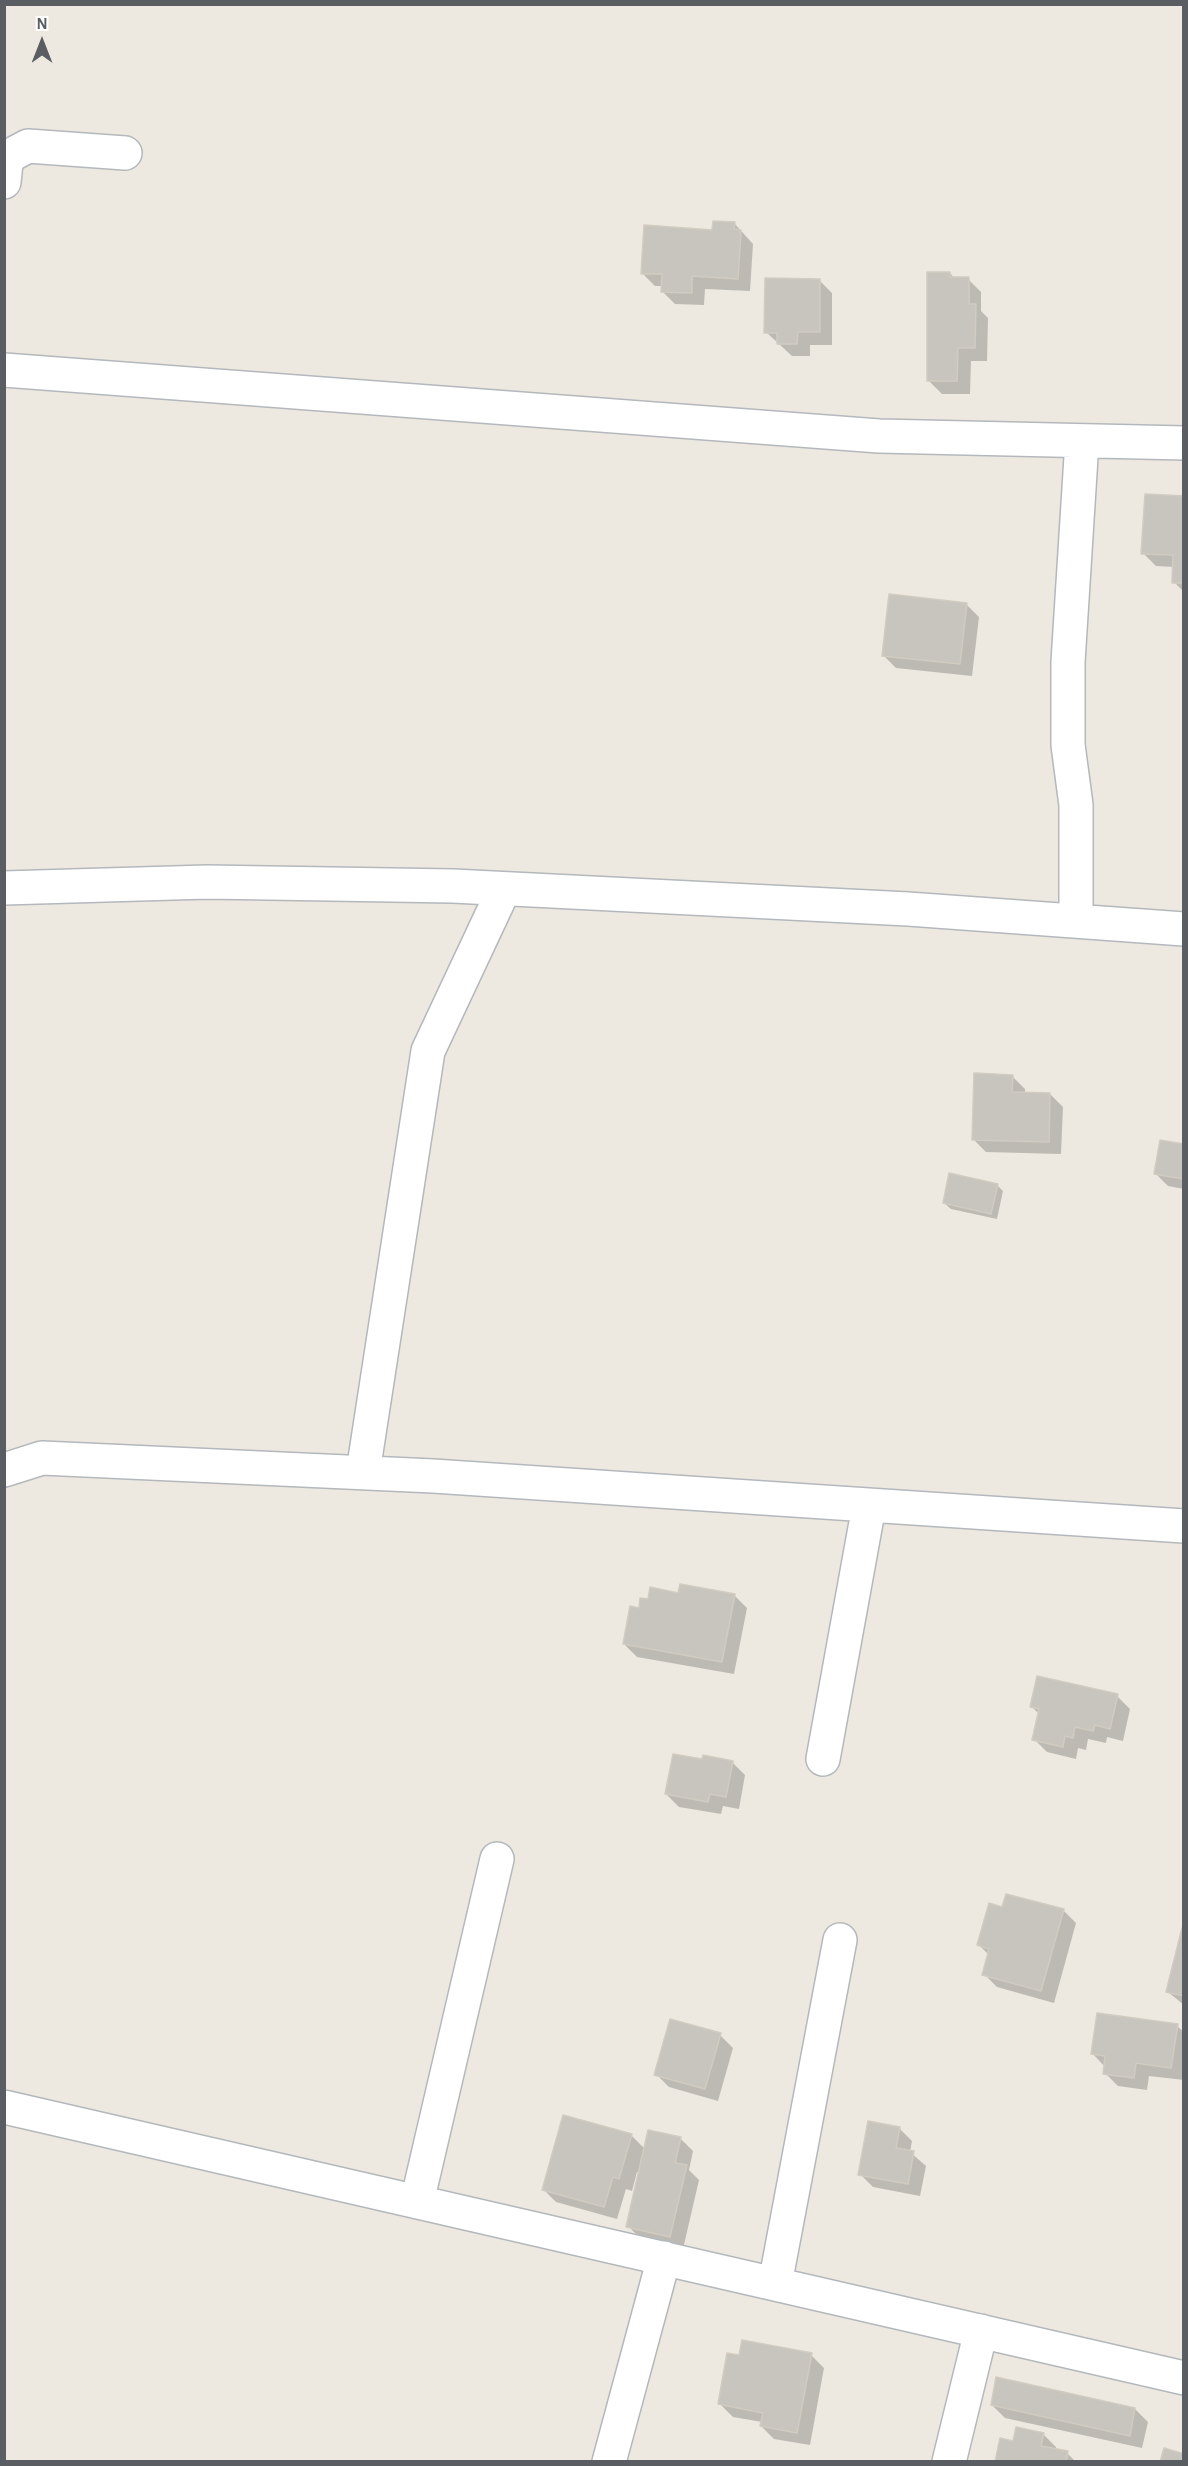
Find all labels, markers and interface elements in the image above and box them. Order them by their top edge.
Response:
north arrow [12,12,72,72]
text: N [36,16,48,32]

